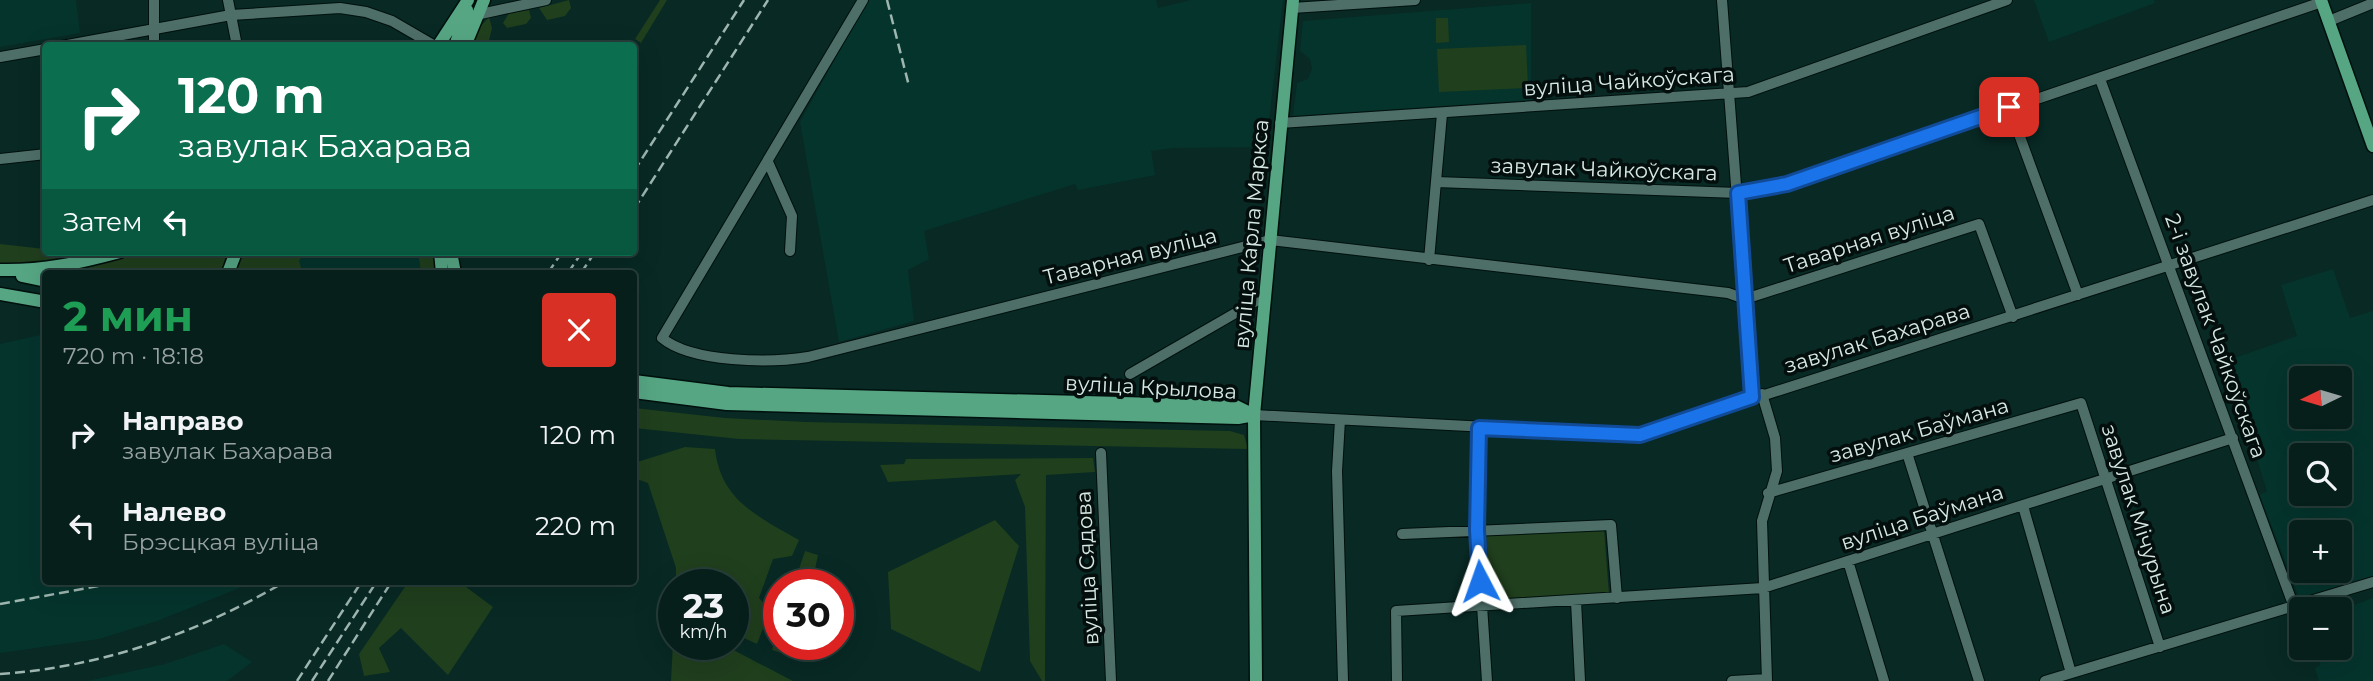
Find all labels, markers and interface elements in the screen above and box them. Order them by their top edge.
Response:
street label: вуліца Чайкоўскага [1523,61,1735,101]
text: 120 m [178,66,325,125]
icon: right [63,70,154,161]
pin [1979,77,2039,137]
icon: arrive [1990,88,2028,126]
street label: вуліца Карла Маркса [1229,118,1273,350]
text: завулак Бахарава [178,126,472,165]
street label: завулак Чайкоўскага [1490,153,1718,185]
street label: Таварная вуліца [1781,200,1957,278]
icon: left [157,203,195,241]
text: Затем [63,206,143,238]
street label: 2-і завулак Чайкоўскага [2160,211,2272,461]
street label: Таварная вуліца [1041,222,1219,290]
text: 2 мин [63,290,193,342]
button: close [542,293,616,367]
street label: завулак Бахарава [1781,298,1973,378]
text: 720 m · 18:18 [63,342,204,370]
north arrow [2289,366,2352,429]
map controls [2289,366,2352,660]
street label: вуліца Крылова [1064,370,1238,404]
street label: завулак Баўмана [1827,392,2011,468]
text: Направо [122,405,243,437]
icon: right [63,416,101,454]
text: 120 m [540,419,616,451]
street label: завулак Мічурына [2096,421,2182,617]
text: завулак Бахарава [122,437,333,465]
button: search [2289,443,2352,506]
street label: вуліца Баўмана [1837,479,2007,555]
street label: вуліца Сядова [1070,490,1104,646]
text: Налево [122,496,226,528]
icon: left [63,507,101,545]
text: 220 m [535,510,616,542]
button: + [2289,520,2352,583]
text: Брэсцкая вуліца [122,528,319,556]
position arrow [1443,544,1517,618]
speed limit sign: 30 [763,569,854,660]
text: 23 [683,584,724,627]
button: − [2289,597,2352,660]
text: km/h [679,621,728,643]

